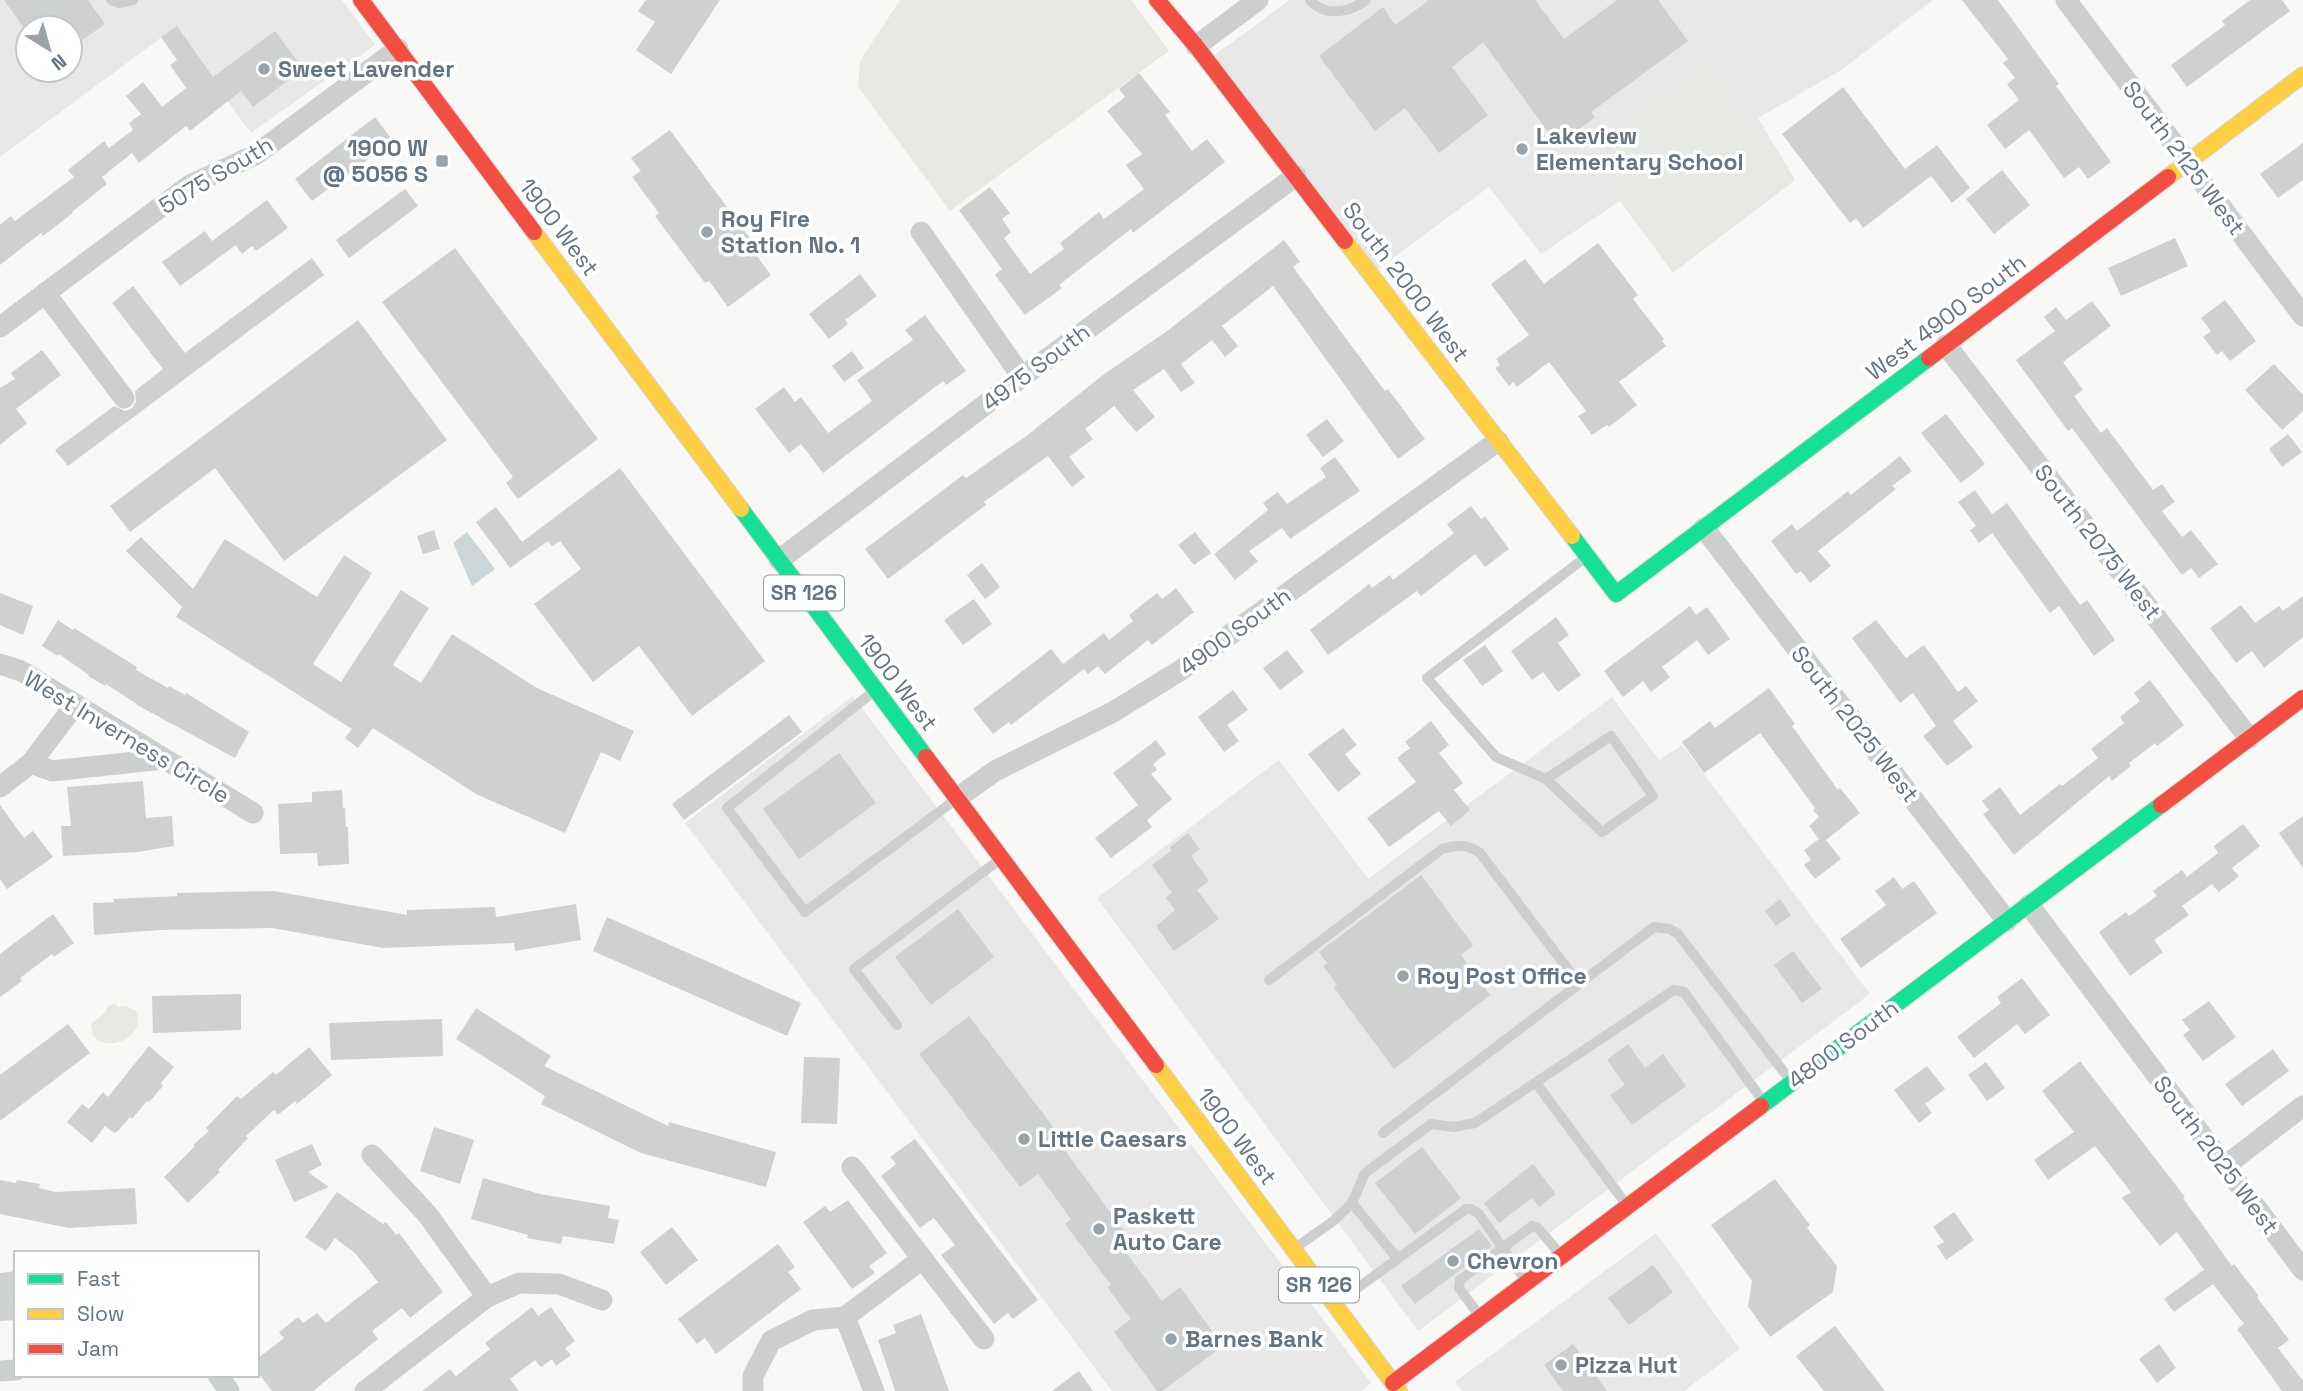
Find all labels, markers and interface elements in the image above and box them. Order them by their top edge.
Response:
north arrow [14,14,84,84]
text: N [46,48,72,76]
place label: Sweet Lavender [278,54,454,84]
marker: Sweet Lavender [256,61,272,77]
street label: South 2125 West [2116,75,2252,241]
place label: Lakeview Elementary School [1536,121,1744,177]
street label: 5075 South [153,129,279,221]
place label: 1900 W @ 5056 S [322,133,428,189]
marker: Lakeview Elementary School [1514,141,1530,157]
marker: 1900 W @ 5056 S [434,153,450,169]
street label: 1900 West [512,172,606,282]
street label: South 2000 West [1336,196,1476,368]
place label: Roy Fire Station No. 1 [721,204,860,260]
marker: Roy Fire Station No. 1 [699,224,715,240]
street label: West 4900 South [1860,247,2032,387]
street label: 4975 South [976,317,1096,417]
street label: South 2075 West [2028,458,2168,626]
road number: SR 126 [764,576,844,610]
street label: 4900 South [1173,580,1297,682]
street label: 1900 West [851,627,945,737]
street label: South 2025 West [1784,640,1926,808]
street label: West Inverness Circle [19,664,235,810]
place label: Roy Post Office [1417,961,1587,991]
marker: Roy Post Office [1395,968,1411,984]
street label: 4800 South [1782,993,1904,1095]
street label: South 2025 West [2147,1070,2285,1240]
street label: 1900 West [1190,1081,1284,1191]
place label: Little Caesars [1038,1124,1187,1154]
marker: Little Caesars [1016,1131,1032,1147]
place label: Paskett Auto Care [1113,1201,1222,1257]
marker: Paskett Auto Care [1091,1221,1107,1237]
place label: Chevron [1467,1246,1558,1276]
legend [14,1251,259,1377]
marker: Chevron [1445,1253,1461,1269]
text: Fast [77,1265,121,1292]
road number: SR 126 [1279,1268,1359,1302]
text: Slow [77,1300,125,1327]
place label: Barnes Bank [1185,1324,1324,1354]
marker: Barnes Bank [1163,1331,1179,1347]
text: Jam [77,1335,119,1362]
place label: Pizza Hut [1575,1350,1678,1380]
marker: Pizza Hut [1553,1357,1569,1373]

